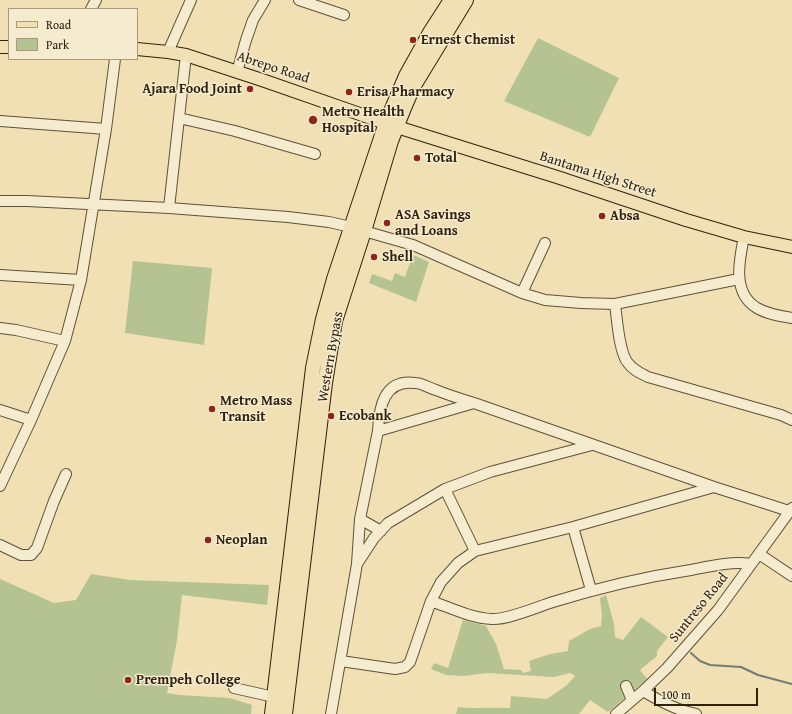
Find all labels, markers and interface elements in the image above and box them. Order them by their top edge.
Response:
legend [8,8,138,60]
text: Road [46,16,71,33]
place label: Ernest Chemist [421,32,515,48]
marker: Ernest Chemist [408,35,418,45]
text: Park [46,36,69,53]
street label: Abrepo Road [235,48,311,88]
place label: Ajara Food Joint [142,81,242,97]
marker: Ajara Food Joint [245,84,255,94]
place label: Erisa Pharmacy [357,84,454,100]
marker: Erisa Pharmacy [344,87,354,97]
place label: Metro Health Hospital [322,104,405,136]
marker: Metro Health Hospital [307,114,319,126]
street label: Bantama High Street [538,148,658,202]
place label: Total [425,150,457,166]
marker: Total [412,153,422,163]
place label: ASA Savings and Loans [395,207,471,240]
place label: Absa [610,208,640,224]
marker: Absa [597,211,607,221]
marker: ASA Savings and Loans [382,218,392,228]
place label: Shell [382,249,413,265]
marker: Shell [369,252,379,262]
street label: Western Bypass [315,310,347,404]
place label: Metro Mass Transit [220,393,292,426]
marker: Metro Mass Transit [207,404,217,414]
place label: Ecobank [339,408,391,424]
marker: Ecobank [326,411,336,421]
place label: Neoplan [216,532,267,548]
marker: Neoplan [203,535,213,545]
street label: Suntreso Road [666,570,732,646]
place label: Prempeh College [136,672,241,688]
marker: Prempeh College [123,675,133,685]
scale bar [656,680,760,706]
text: 100 m [661,686,691,703]

